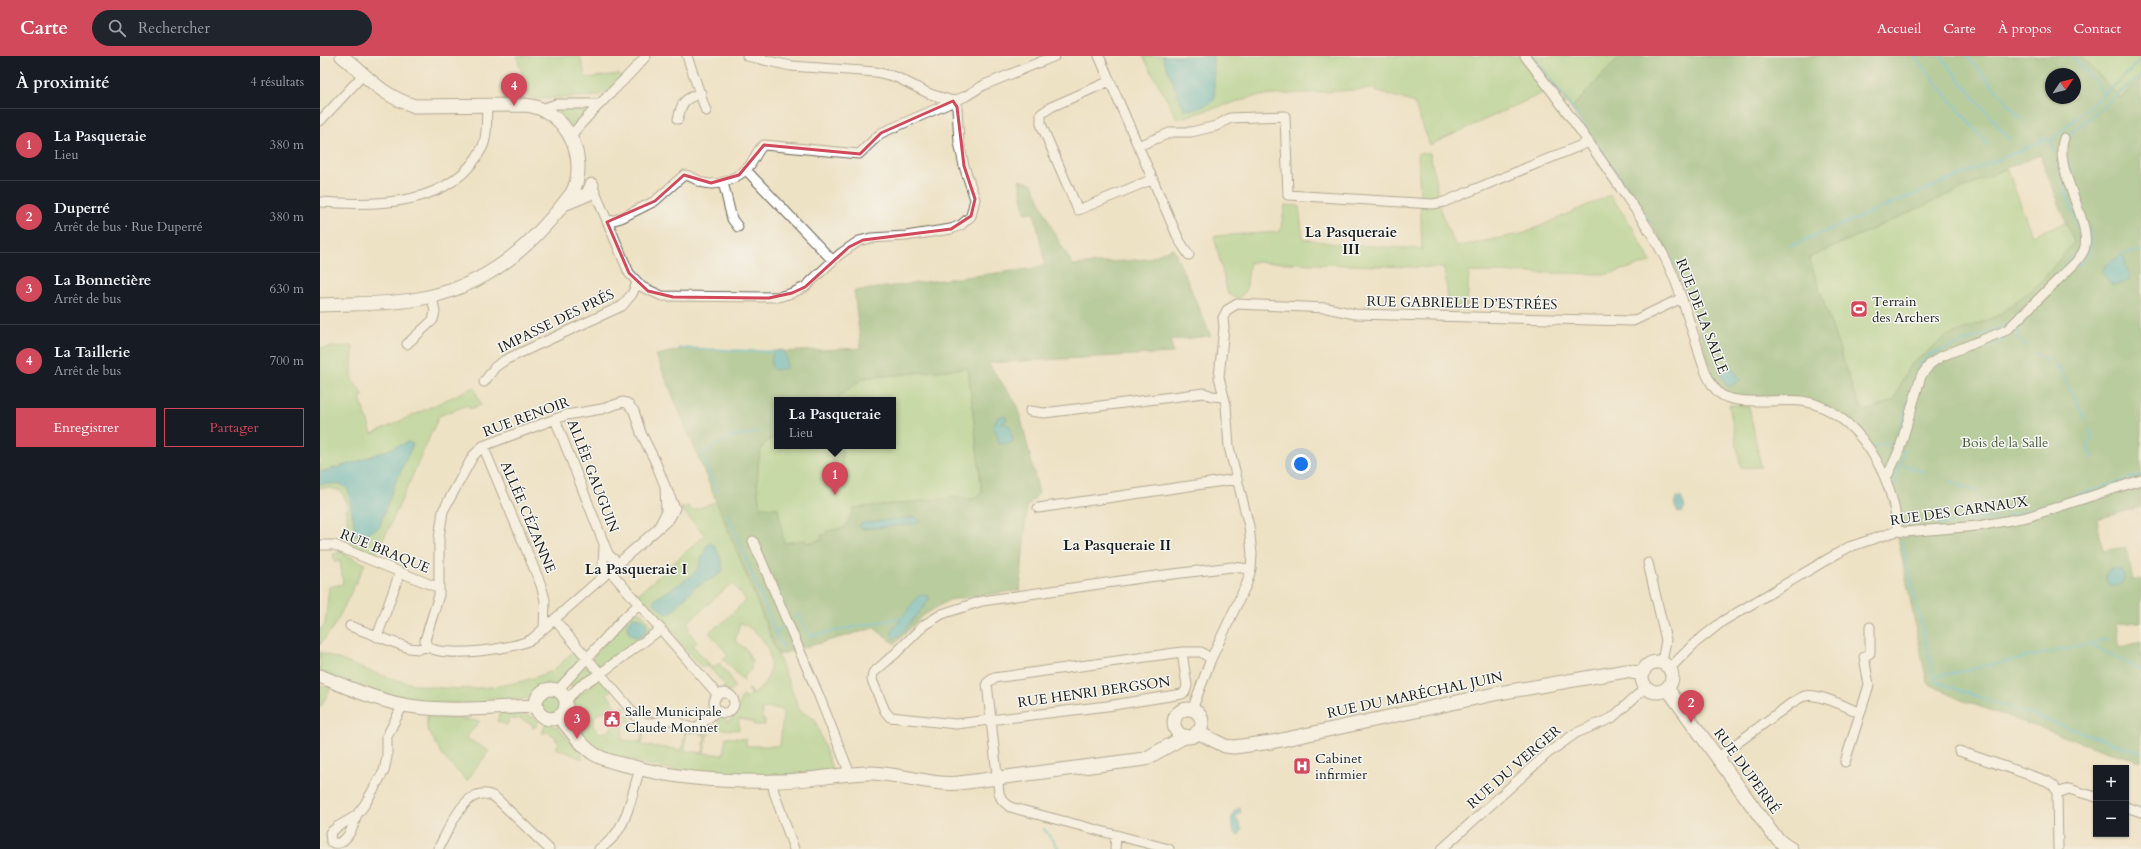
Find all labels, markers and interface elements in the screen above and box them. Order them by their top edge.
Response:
search box [92,10,372,46]
text: Carte [20,15,68,41]
icon: search [106,17,128,39]
text: Rechercher [138,18,210,38]
text: Accueil [1877,19,1921,38]
text: Carte [1943,19,1976,38]
text: À propos [1998,19,2051,38]
text: Contact [2073,19,2121,38]
north arrow [2045,68,2081,104]
text: À proximité [16,71,110,94]
text: 4 résultats [250,73,304,91]
pin: 4 [501,73,527,106]
text: La Pasqueraie [54,126,147,146]
text: 1 [26,136,32,154]
text: 380 m [270,136,304,154]
text: Lieu [54,146,79,164]
text: Duperré [54,198,110,218]
text: 2 [26,208,32,226]
text: 380 m [270,208,304,226]
text: Arrêt de bus · Rue Duperré [54,218,203,236]
district label: La Pasqueraie III [1305,222,1397,259]
street label: RUE DE LA SALLE [1671,256,1733,377]
text: La Bonnetière [54,270,151,290]
text: 3 [26,280,32,298]
text: 630 m [270,280,304,298]
street label: IMPASSE DES PRÉS [495,285,617,357]
text: Arrêt de bus [54,290,121,308]
street label: RUE GABRIELLE D’ESTRÉES [1366,292,1558,314]
place label: Terrain des Archers [1872,292,1940,327]
sports icon: Terrain des Archers [1849,299,1869,319]
text: La Taillerie [54,342,130,362]
text: 4 [26,352,32,370]
text: 700 m [270,352,304,370]
text: Arrêt de bus [54,362,121,380]
street label: RUE RENOIR [480,393,572,441]
popup [774,397,896,449]
text: La Pasqueraie [789,404,881,424]
button: Enregistrer [16,408,156,447]
button: Partager [164,408,304,447]
street label: ALLÉE GAUGUIN [563,417,623,535]
text: Lieu [789,424,813,442]
park label: Bois de la Salle [1962,433,2048,452]
your location [1291,454,1311,474]
street label: ALLÉE CÉZANNE [496,458,560,576]
pin: 1 [822,462,848,495]
street label: RUE DES CARNAUX [1889,492,2029,530]
street label: RUE BRAQUE [337,524,433,578]
district label: La Pasqueraie II [1063,535,1171,555]
district label: La Pasqueraie I [585,559,687,579]
street label: RUE DU MARÉCHAL JUIN [1325,667,1505,723]
street label: RUE HENRI BERGSON [1016,672,1172,712]
pin: 2 [1678,690,1704,723]
place label: Salle Municipale Claude Monnet [625,702,722,737]
pin: 3 [564,706,590,739]
public building icon: Salle Municipale Claude Monnet [602,709,622,729]
street label: RUE DU VERGER [1463,721,1565,813]
street label: RUE DUPERRÉ [1710,724,1785,818]
place label: Cabinet infirmier [1315,749,1368,784]
hospital icon: Cabinet infirmier [1292,756,1312,776]
map controls [2093,765,2129,837]
button: + [2093,765,2129,801]
button: − [2093,801,2129,837]

